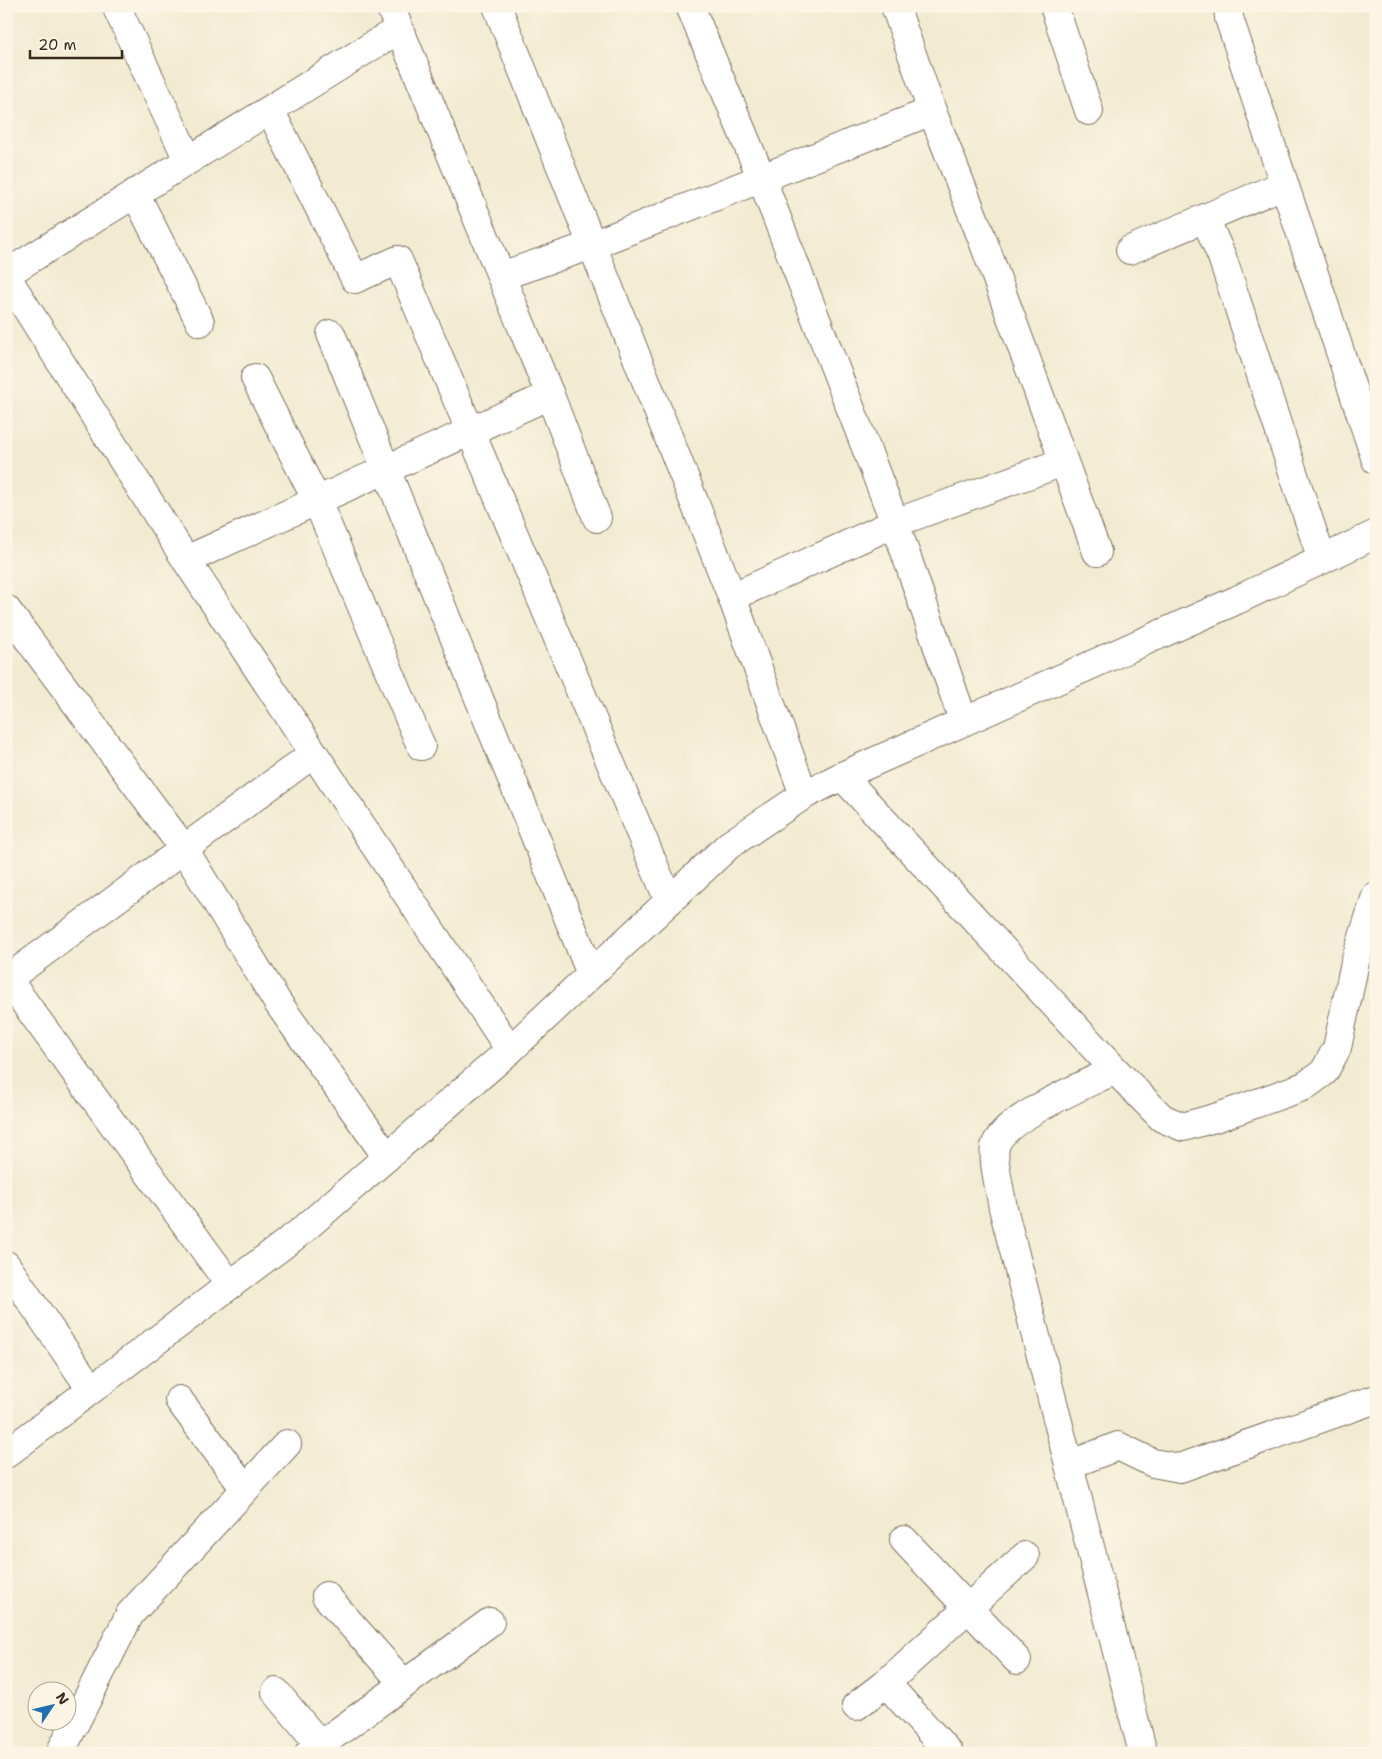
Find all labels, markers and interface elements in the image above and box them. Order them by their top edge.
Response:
scale bar [30,28,122,60]
text: 20 m [38,35,77,55]
north arrow [28,1682,78,1732]
text: N [52,1689,73,1708]

